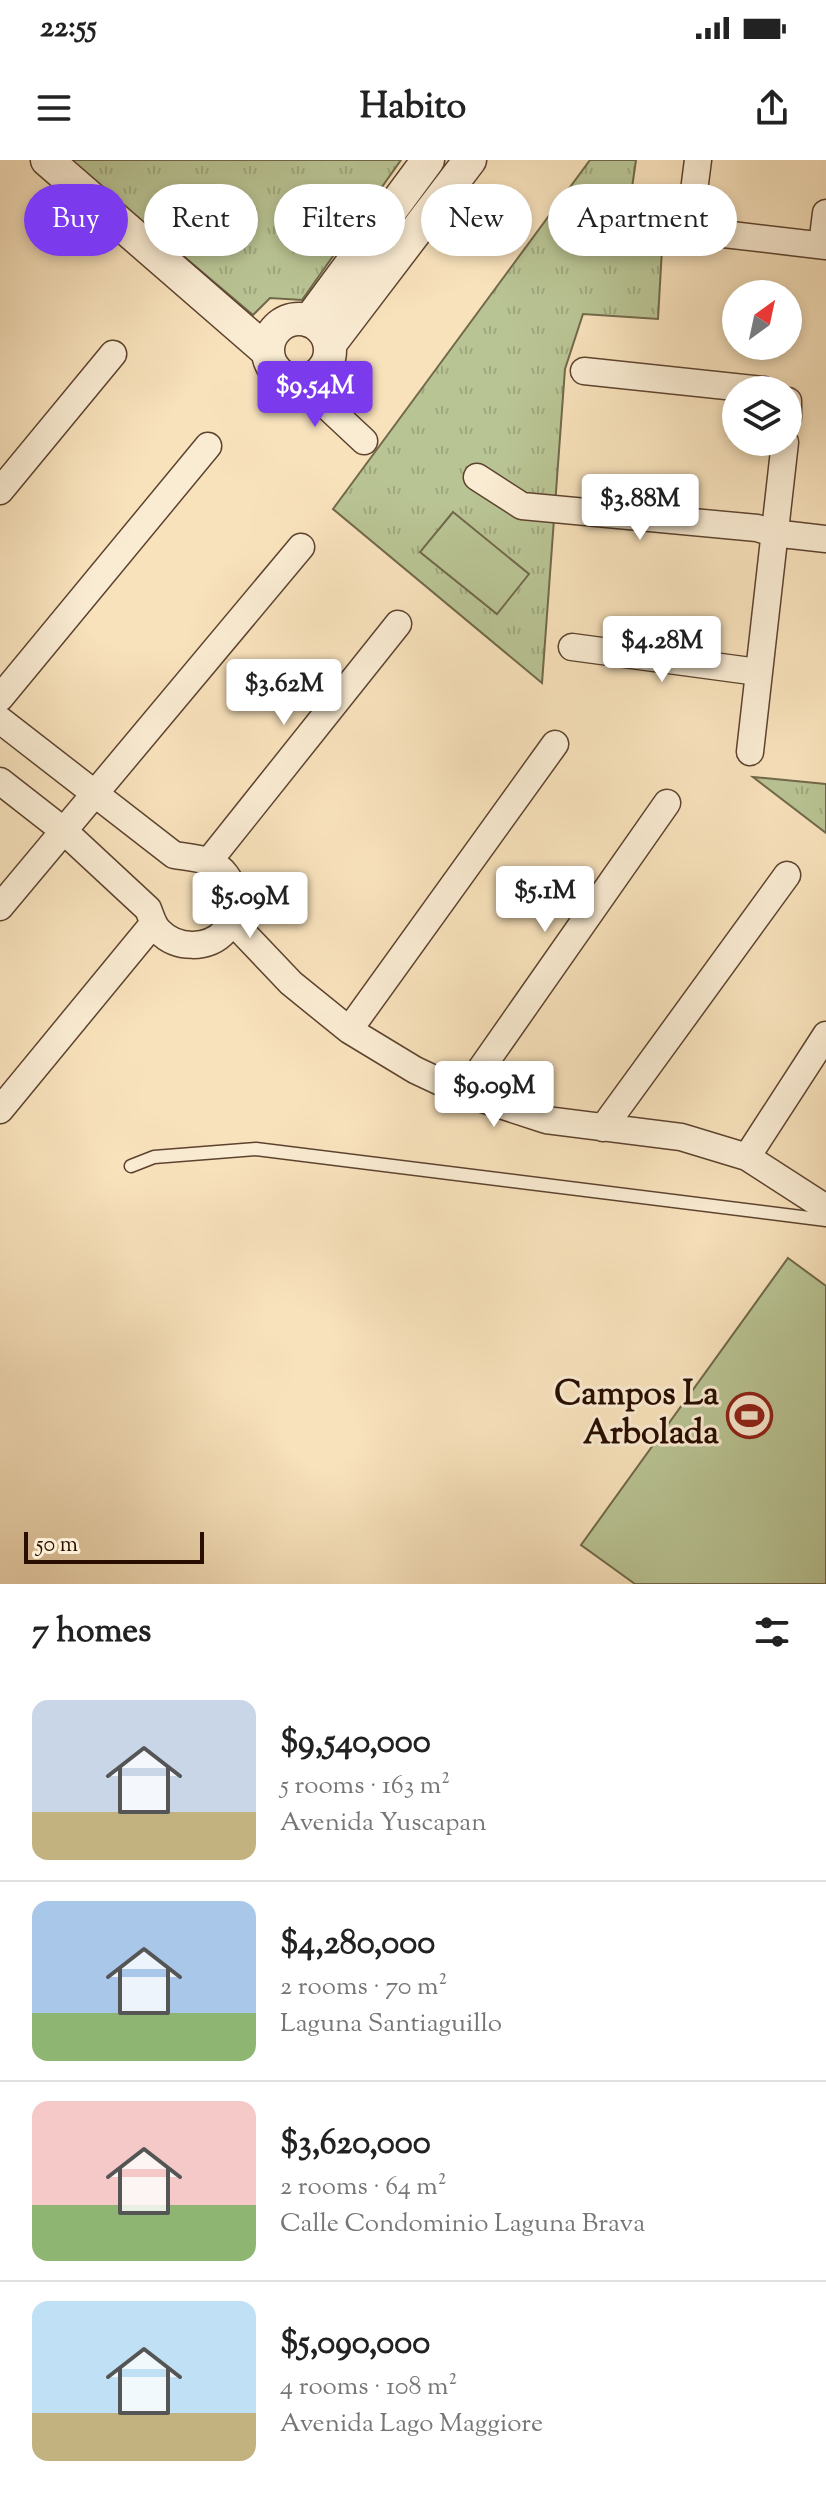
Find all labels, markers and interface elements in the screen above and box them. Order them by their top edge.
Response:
text: 22:55 [40,7,97,50]
text: Habito [360,82,466,134]
icon: menu [32,86,76,130]
icon: share [750,86,794,130]
chip: Buy [24,184,128,256]
chip: Rent [144,184,258,256]
chip: Filters [274,184,405,256]
chip: New [421,184,532,256]
chip: Apartment [548,184,737,256]
north arrow [722,280,802,360]
map controls [722,280,802,456]
pin: $9.54M [250,361,380,429]
text: $9.54M [276,368,354,405]
button: layers [722,376,802,456]
pin: $3.88M [575,474,705,542]
text: $3.88M [600,481,680,518]
pin: $4.28M [597,616,727,684]
text: $4.28M [621,623,703,660]
pin: $3.62M [219,659,349,727]
text: $3.62M [244,666,324,703]
pin: $5.1M [489,866,601,934]
pin: $5.09M [185,872,315,940]
text: $5.1M [514,873,576,910]
text: $5.09M [211,879,289,916]
pin: $9.09M [429,1061,559,1129]
text: $9.09M [453,1068,535,1105]
place label: Campos La Arbolada [554,1371,719,1459]
sports icon: Campos La Arbolada [726,1391,774,1439]
scale bar [24,1528,204,1564]
text: 50 m [36,1530,78,1562]
text: 7 homes [32,1608,151,1657]
icon: filters [750,1610,794,1654]
text: $9,540,000 [280,1719,431,1768]
icon: home [96,1732,192,1828]
text: 5 rooms · 163 m² [280,1768,450,1805]
text: Avenida Yuscapan [280,1805,487,1842]
text: $4,280,000 [280,1920,435,1969]
icon: home [96,1933,192,2029]
text: 2 rooms · 70 m² [280,1969,447,2006]
text: Laguna Santiaguillo [280,2006,502,2043]
text: $3,620,000 [280,2120,431,2169]
icon: home [96,2133,192,2229]
text: 2 rooms · 64 m² [280,2169,447,2206]
text: Calle Condominio Laguna Brava [280,2206,645,2243]
text: $5,090,000 [280,2320,430,2369]
icon: home [96,2333,192,2429]
text: 4 rooms · 108 m² [280,2369,457,2406]
text: Avenida Lago Maggiore [280,2406,543,2443]

